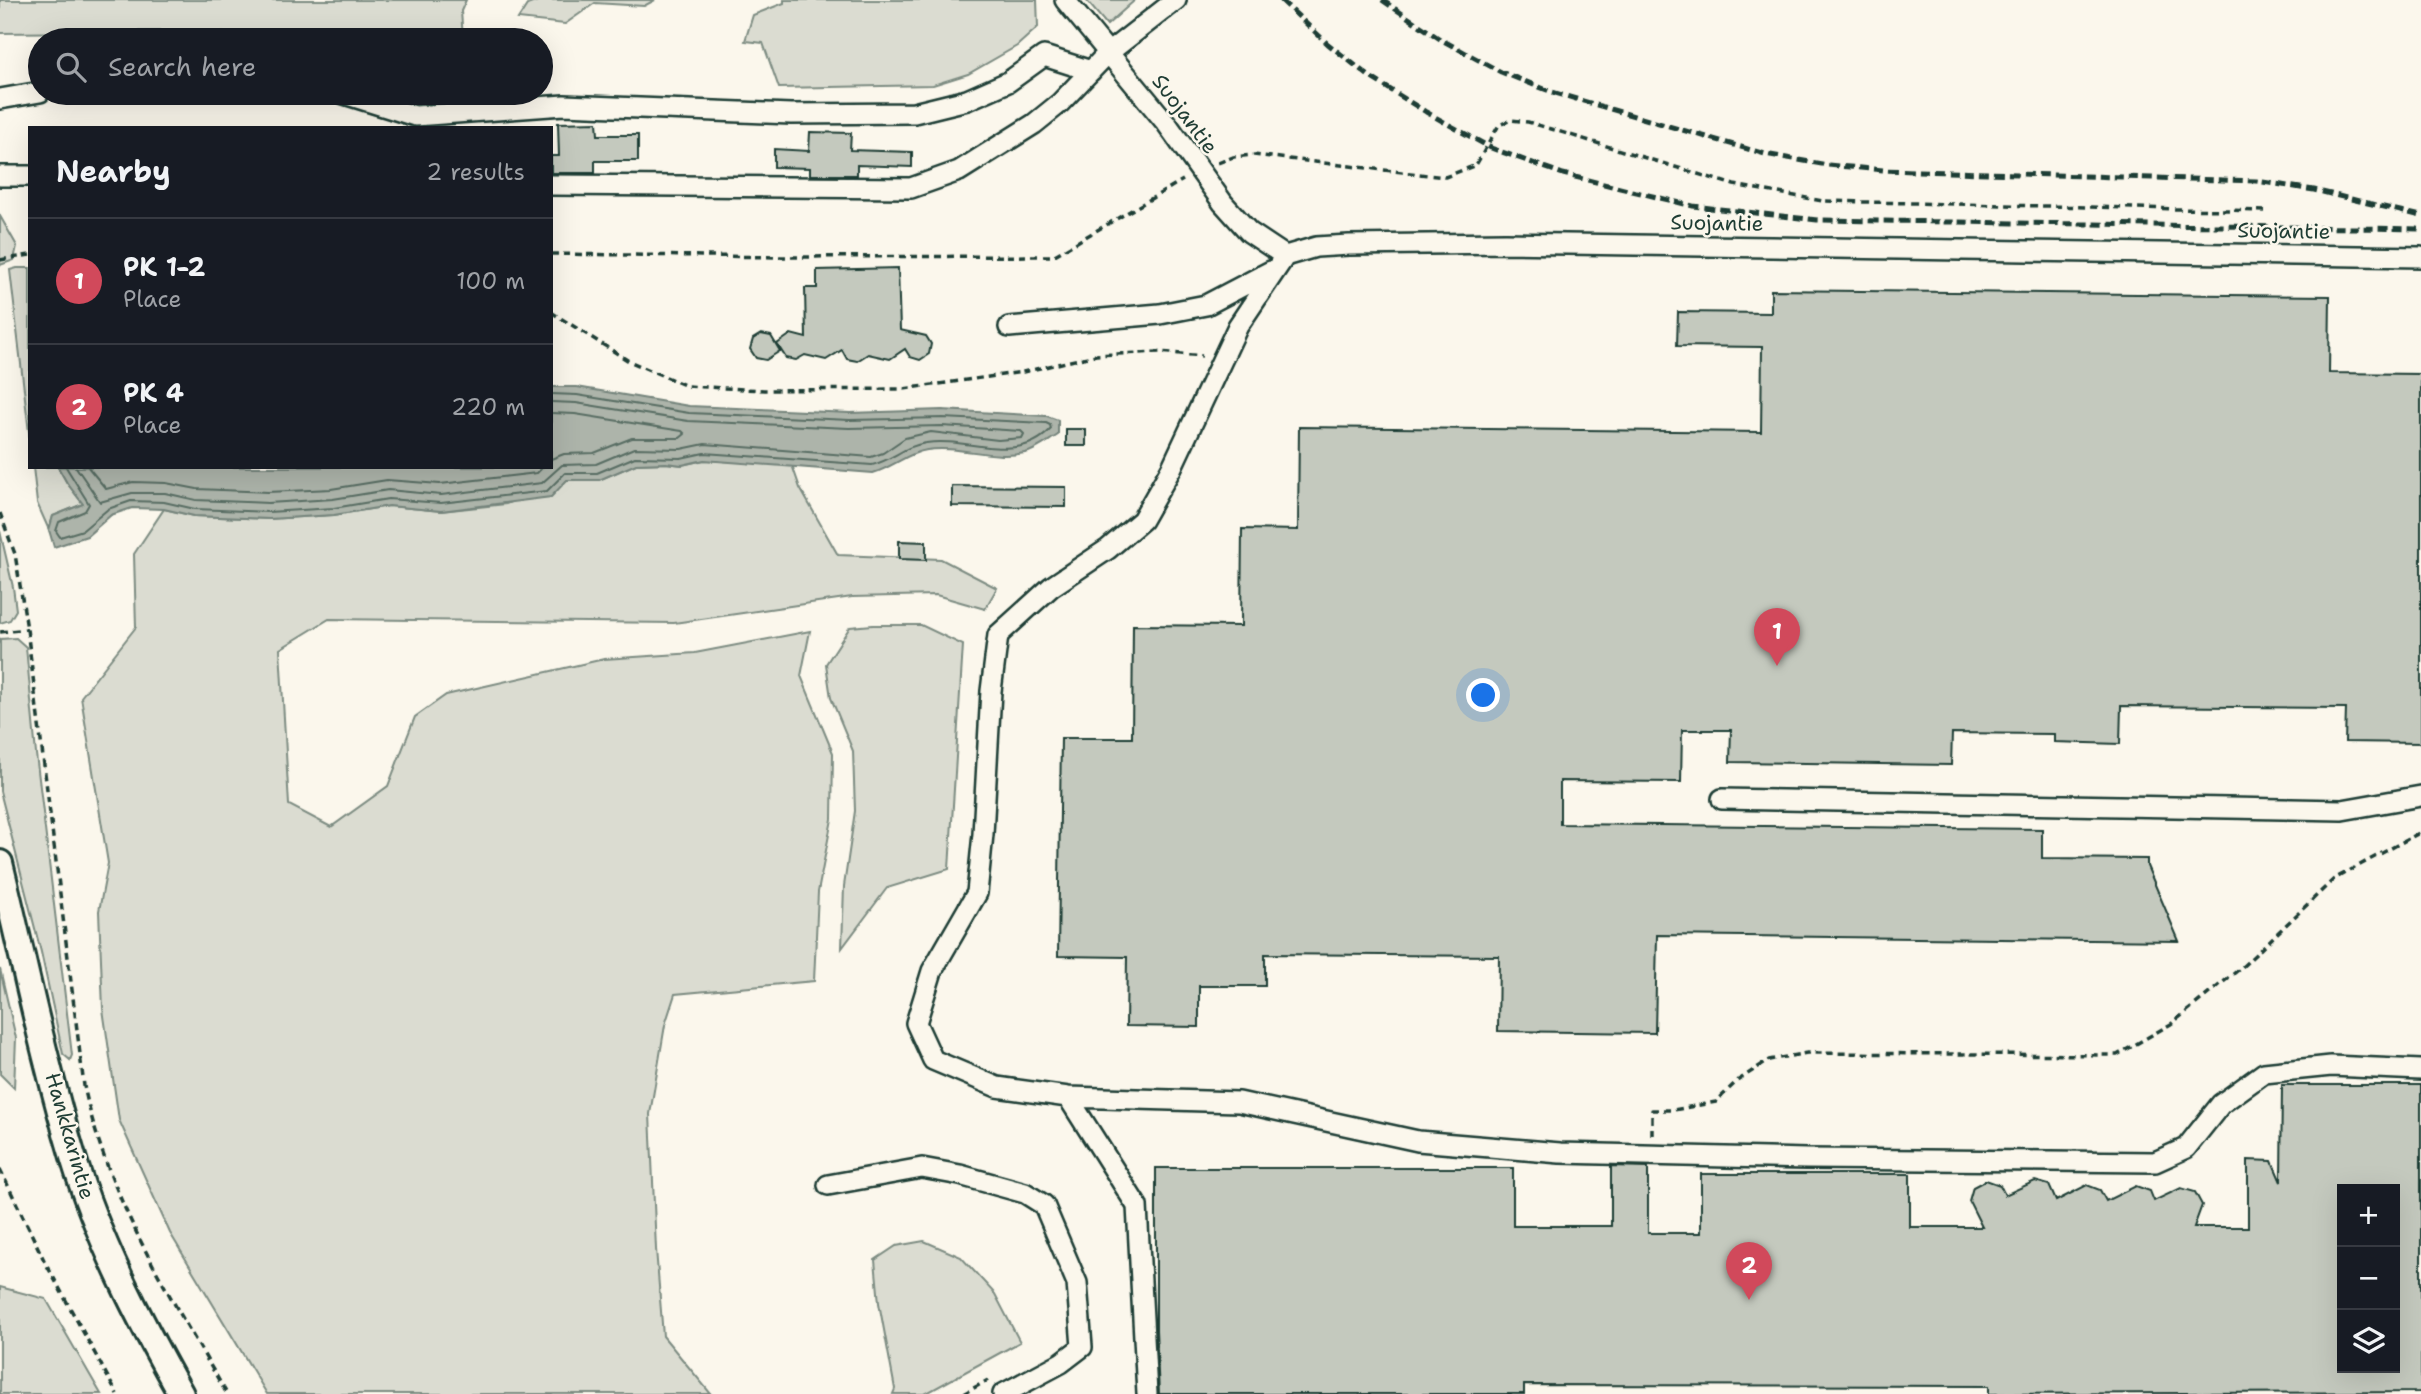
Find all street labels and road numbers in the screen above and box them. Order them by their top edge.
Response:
street label: Suojantie [1146,68,1224,160]
street label: Suojantie [1670,208,1764,238]
street label: Suojantie [2237,216,2331,246]
street label: Hankkarintie [39,1069,101,1203]

